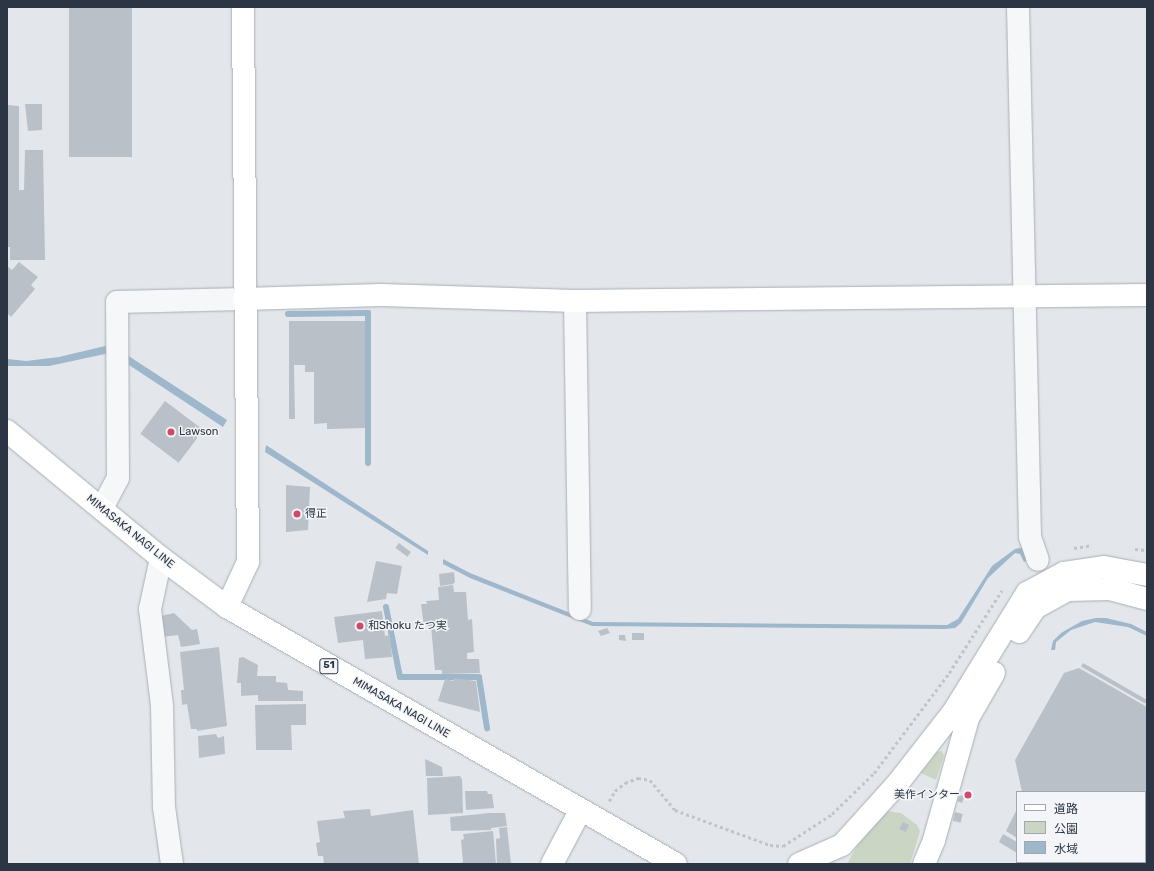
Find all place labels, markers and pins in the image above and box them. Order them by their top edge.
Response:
place label: Lawson [179,425,219,439]
marker: Lawson [166,427,176,437]
place label: 得正 [305,507,327,521]
marker: 得正 [292,509,302,519]
place label: 和Shoku たつ実 [368,619,447,633]
marker: 和Shoku たつ実 [355,621,365,631]
place label: 美作インター [894,788,960,802]
marker: 美作インター [963,790,973,800]

